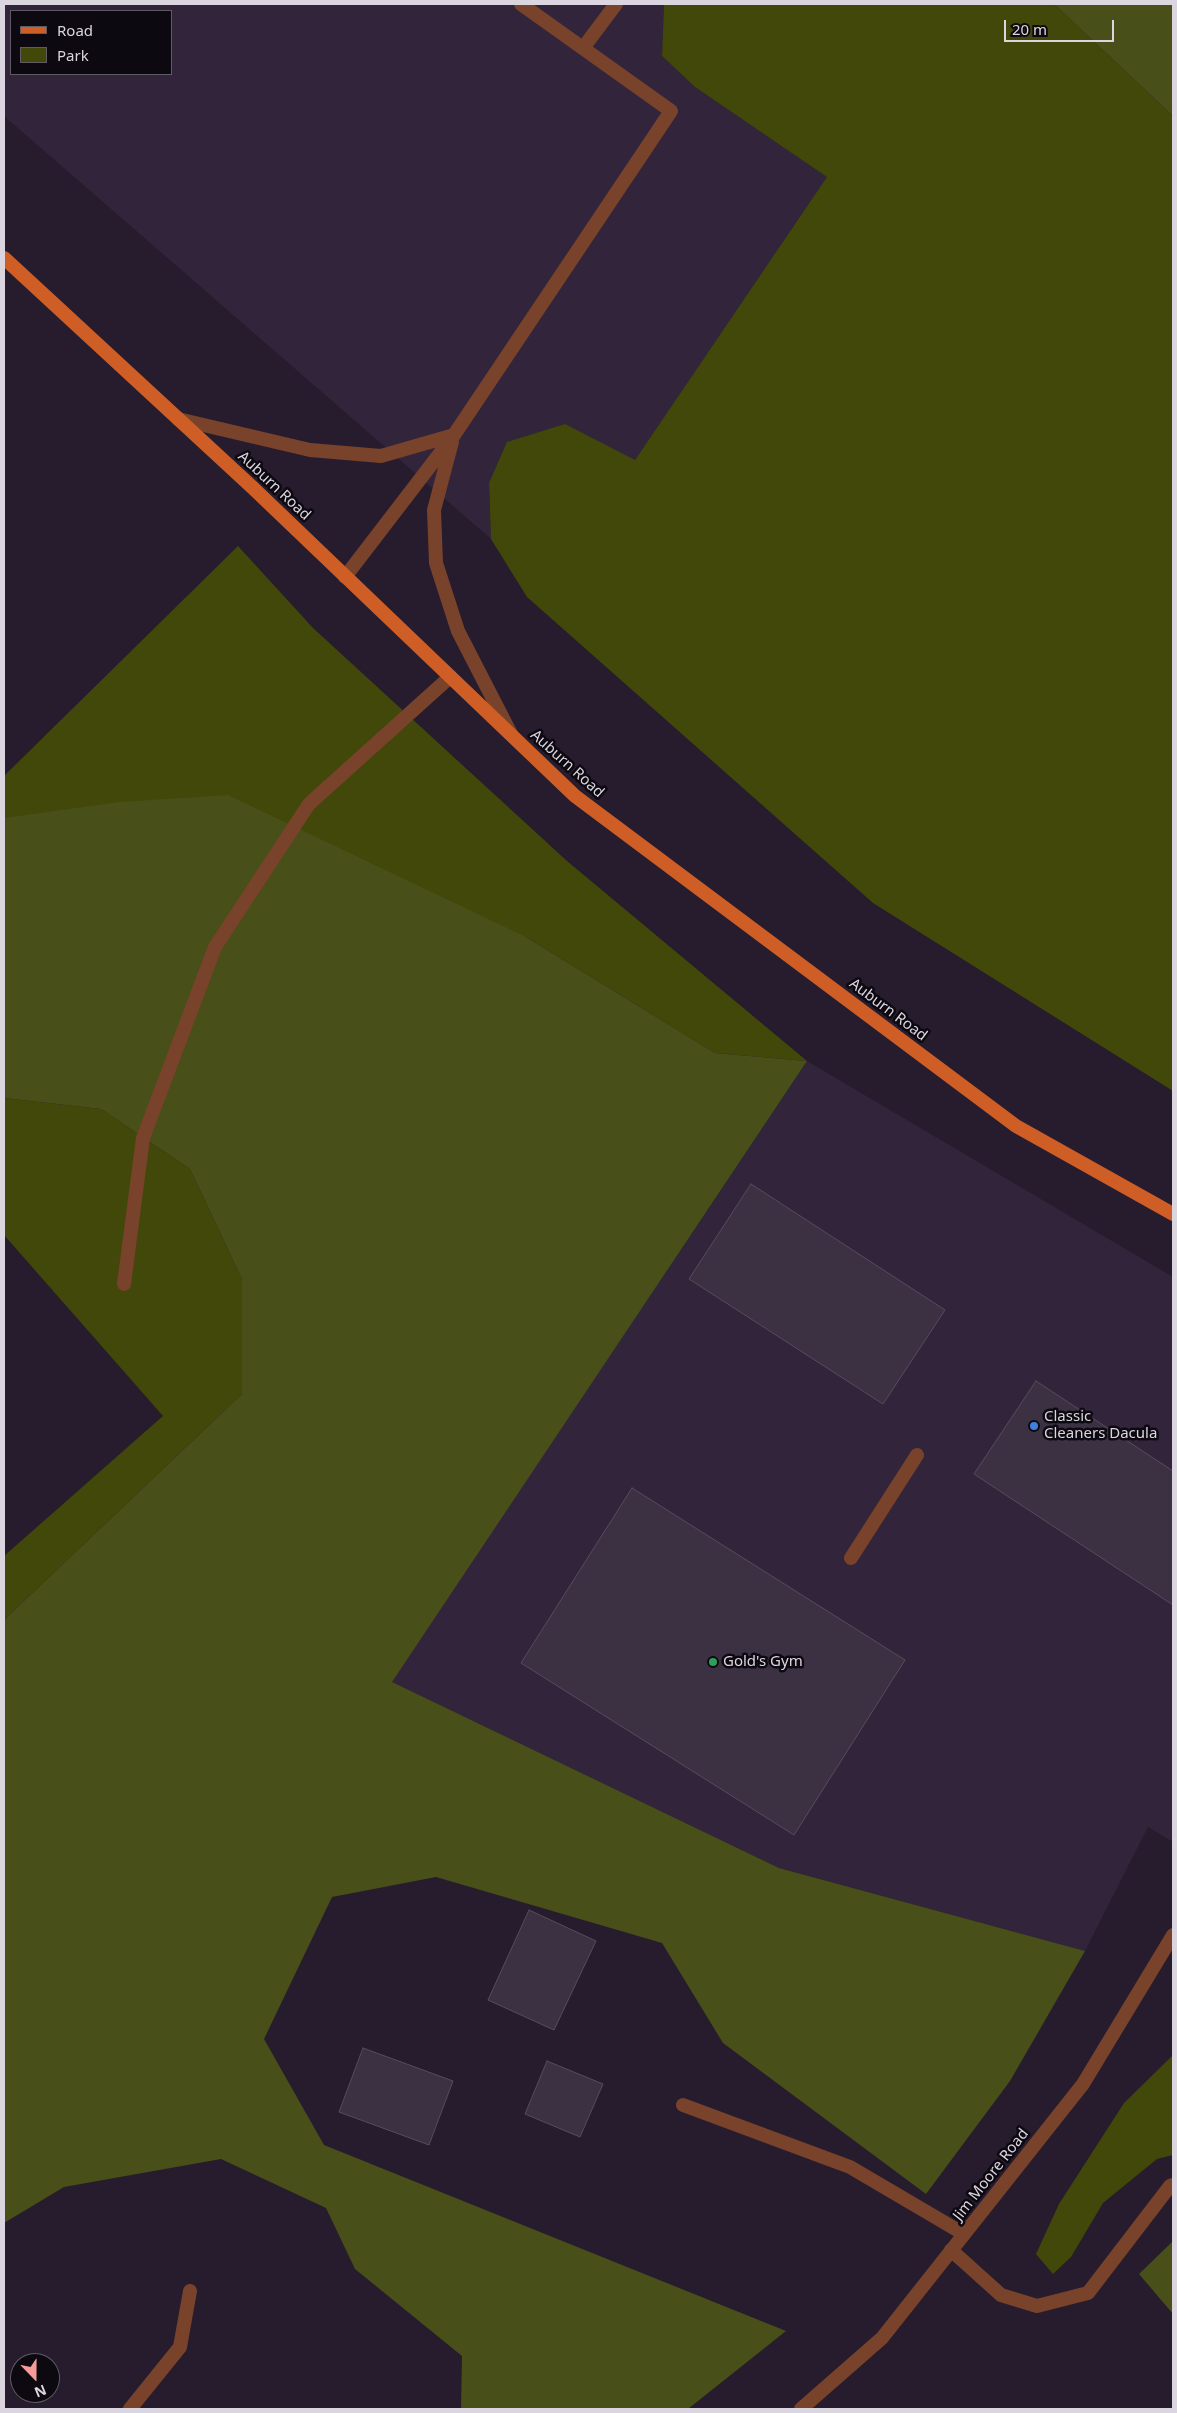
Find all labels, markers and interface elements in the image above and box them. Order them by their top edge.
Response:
legend [10,10,172,75]
scale bar [1007,10,1117,42]
text: 20 m [1012,19,1047,39]
text: Road [57,20,93,40]
text: Park [57,45,89,65]
street label: Auburn Road [234,448,314,524]
street label: Auburn Road [527,726,607,802]
street label: Auburn Road [846,975,930,1045]
place label: Classic Cleaners Dacula [1044,1408,1157,1443]
marker: Classic Cleaners Dacula [1028,1420,1040,1432]
place label: Gold's Gym [723,1653,803,1671]
marker: Gold's Gym [707,1656,719,1668]
street label: Jim Moore Road [949,2125,1033,2225]
north arrow [10,2353,60,2403]
text: N [32,2380,49,2402]

